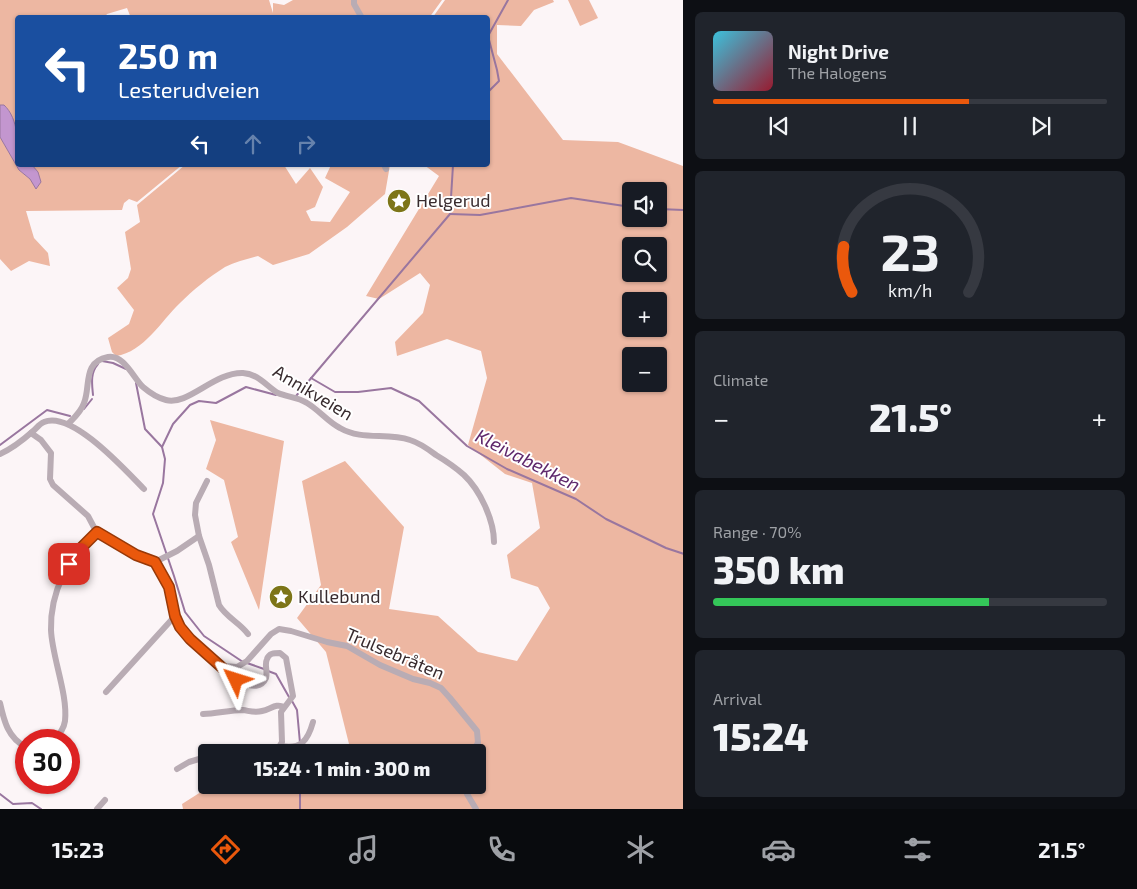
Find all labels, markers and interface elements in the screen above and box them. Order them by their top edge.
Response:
text: 250 m [118,34,218,76]
icon: left [35,35,100,100]
text: Night Drive [788,40,889,63]
text: The Halogens [788,63,887,82]
text: Lesterudveien [118,76,260,102]
icon: previous [765,112,793,140]
icon: pause [896,112,924,140]
icon: next [1027,112,1055,140]
icon: left [186,130,214,158]
icon: ahead [239,130,267,158]
icon: right [292,130,320,158]
map controls [622,182,667,392]
button: sound [622,182,667,227]
place icon: Helgerud [386,188,412,214]
place label: Helgerud [416,189,490,211]
text: 23 [880,219,940,281]
button: search [622,237,667,282]
text: km/h [888,279,932,301]
button: + [622,292,667,337]
button: − [622,347,667,392]
street label: Annikveien [270,360,358,425]
text: Climate [713,370,768,389]
text: 21.5° [869,394,952,440]
text: − [713,401,729,435]
text: + [1092,401,1107,435]
water label: Kleivabekken [472,423,585,496]
text: Range · 70% [713,522,801,541]
pin [48,543,90,585]
text: 350 km [713,546,845,592]
icon: arrive [55,550,83,578]
place icon: Kullebund [268,584,294,610]
place label: Kullebund [298,585,380,607]
street label: Trulsebråten [343,622,448,684]
position arrow [209,653,261,705]
text: Arrival [713,689,762,708]
text: 15:24 [713,713,809,759]
speed limit sign: 30 [15,729,80,794]
text: 15:24 · 1 min · 300 m [254,757,430,780]
icon: directions [208,832,243,867]
icon: music [346,832,381,867]
icon: phone [484,832,519,867]
icon: climate [623,832,658,867]
icon: car [761,832,796,867]
icon: filters [900,832,935,867]
text: 15:23 [52,836,104,862]
text: 21.5° [1038,836,1085,862]

